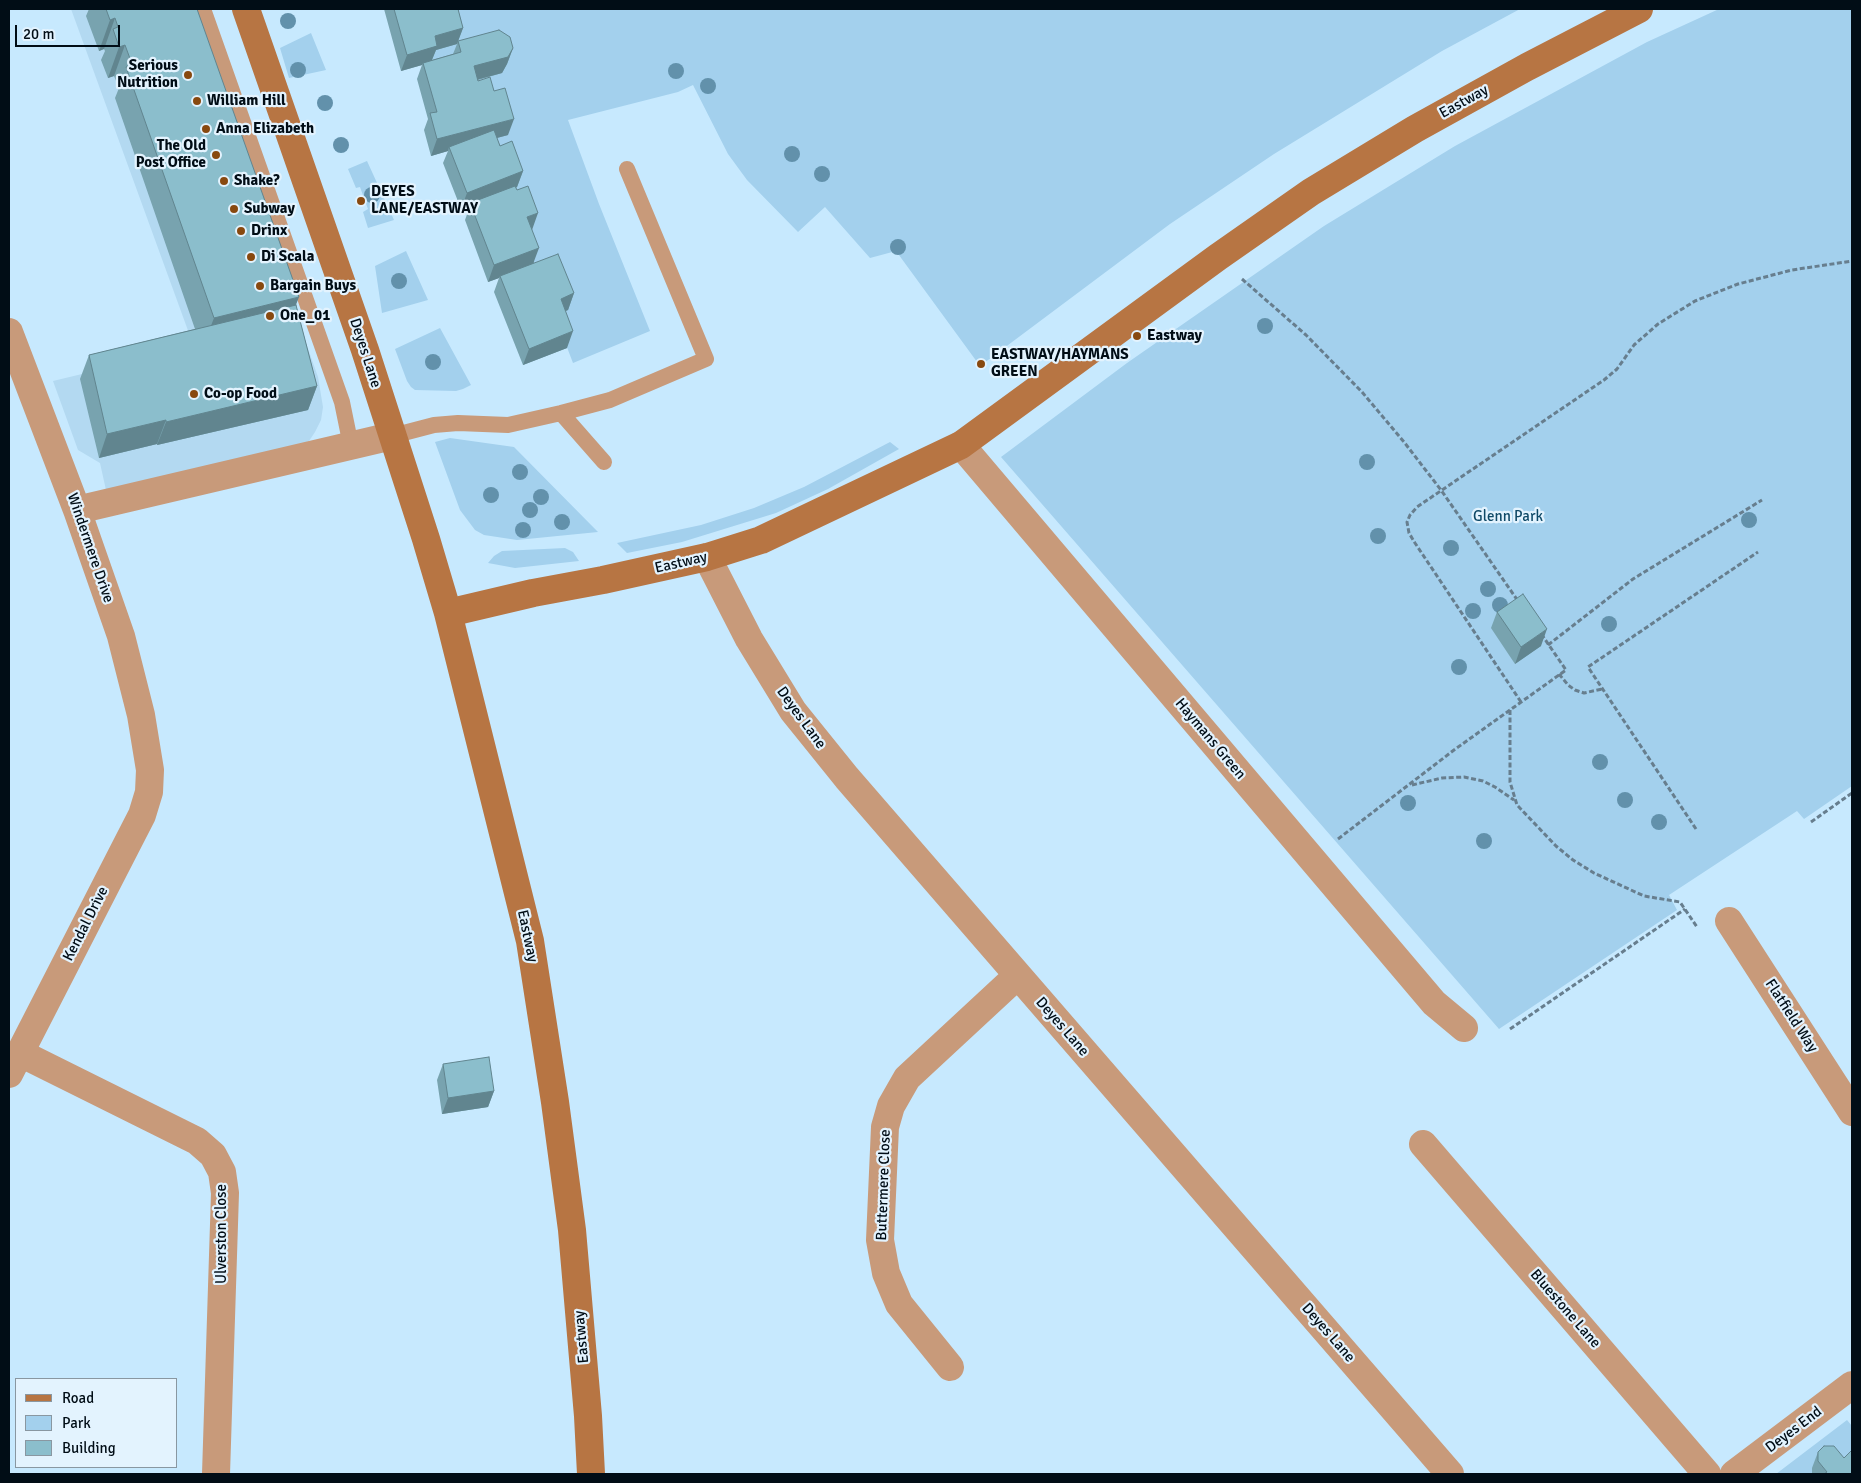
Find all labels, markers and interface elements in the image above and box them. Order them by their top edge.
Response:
scale bar [18,15,122,47]
text: 20 m [23,25,54,43]
place label: Serious Nutrition [117,57,178,92]
marker: Serious Nutrition [182,69,194,81]
street label: Eastway [1436,81,1492,123]
place label: William Hill [207,92,286,110]
marker: William Hill [191,95,203,107]
place label: Anna Elizabeth [216,120,314,138]
marker: Anna Elizabeth [200,123,212,135]
place label: The Old Post Office [136,137,206,172]
marker: The Old Post Office [210,149,222,161]
place label: Shake? [234,172,280,190]
marker: Shake? [218,175,230,187]
place label: DEYES LANE/EASTWAY [371,183,478,218]
marker: DEYES LANE/EASTWAY [355,195,367,207]
place label: Subway [244,200,295,218]
marker: Subway [228,203,240,215]
place label: Drinx [251,222,287,240]
marker: Drinx [235,225,247,237]
place label: Di Scala [261,248,314,266]
marker: Di Scala [245,251,257,263]
place label: Bargain Buys [270,277,356,295]
marker: Bargain Buys [254,280,266,292]
place label: One_01 [280,307,330,325]
marker: One_01 [264,310,276,322]
street label: Deyes Lane [345,316,385,390]
place label: Eastway [1147,327,1202,345]
marker: Eastway [1131,330,1143,342]
place label: EASTWAY/HAYMANS GREEN [991,346,1129,381]
marker: EASTWAY/HAYMANS GREEN [975,358,987,370]
place label: Co-op Food [204,385,277,403]
marker: Co-op Food [188,388,200,400]
street label: Windermere Drive [63,491,117,605]
park label: Glenn Park [1473,508,1543,526]
street label: Eastway [653,548,709,578]
street label: Deyes Lane [772,683,830,753]
street label: Haymans Green [1171,695,1249,783]
street label: Kendal Drive [60,884,112,964]
street label: Eastway [513,908,541,964]
street label: Flatfield Way [1761,976,1821,1056]
street label: Deyes Lane [1032,994,1092,1060]
street label: Buttermere Close [873,1129,895,1241]
street label: Ulverston Close [213,1184,231,1284]
street label: Bluestone Lane [1526,1266,1604,1352]
street label: Deyes Lane [1298,1300,1358,1366]
street label: Eastway [571,1310,593,1364]
legend [15,1378,178,1468]
text: Road [62,1389,94,1407]
street label: Deyes End [1762,1403,1826,1457]
text: Park [62,1414,91,1432]
text: Building [62,1439,116,1457]

